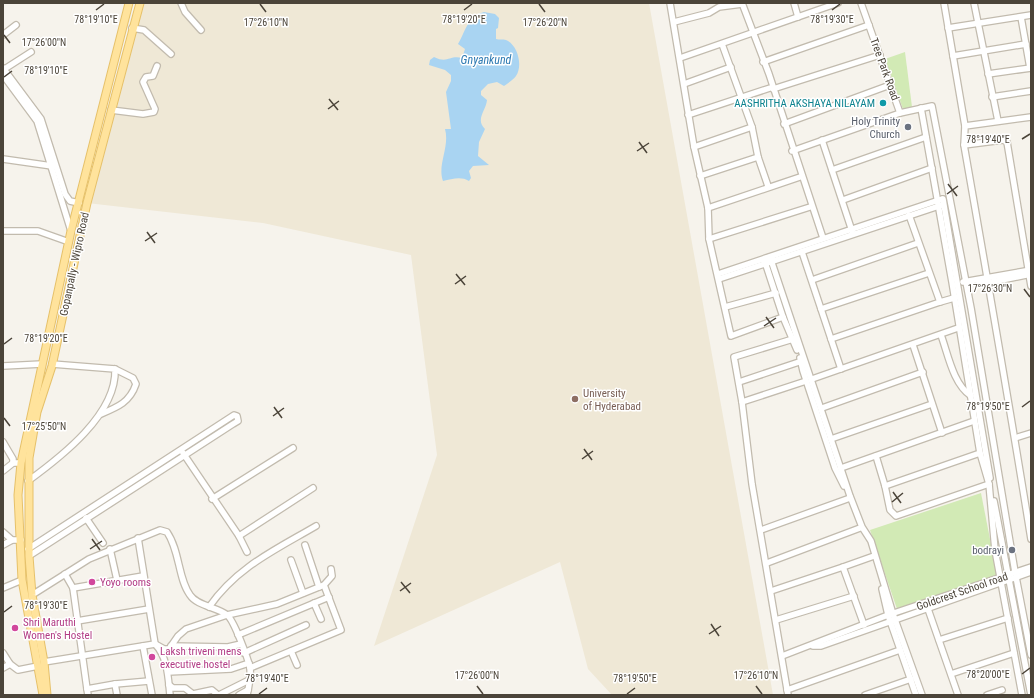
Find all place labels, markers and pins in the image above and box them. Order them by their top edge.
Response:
place label: AASHRITHA AKSHAYA NILAYAM [734,97,875,110]
marker: AASHRITHA AKSHAYA NILAYAM [878,98,888,108]
place label: Holy Trinity Church [851,115,900,141]
marker: Holy Trinity Church [903,122,913,132]
place label: University of Hyderabad [583,387,641,413]
marker: University of Hyderabad [570,394,580,404]
place label: bodrayi [972,544,1004,557]
marker: bodrayi [1007,545,1017,555]
place label: Yoyo rooms [100,576,151,589]
marker: Yoyo rooms [87,577,97,587]
place label: Shri Maruthi Women's Hostel [23,616,92,642]
marker: Shri Maruthi Women's Hostel [10,623,20,633]
place label: Laksh triveni mens executive hostel [160,645,241,671]
marker: Laksh triveni mens executive hostel [147,652,157,662]

